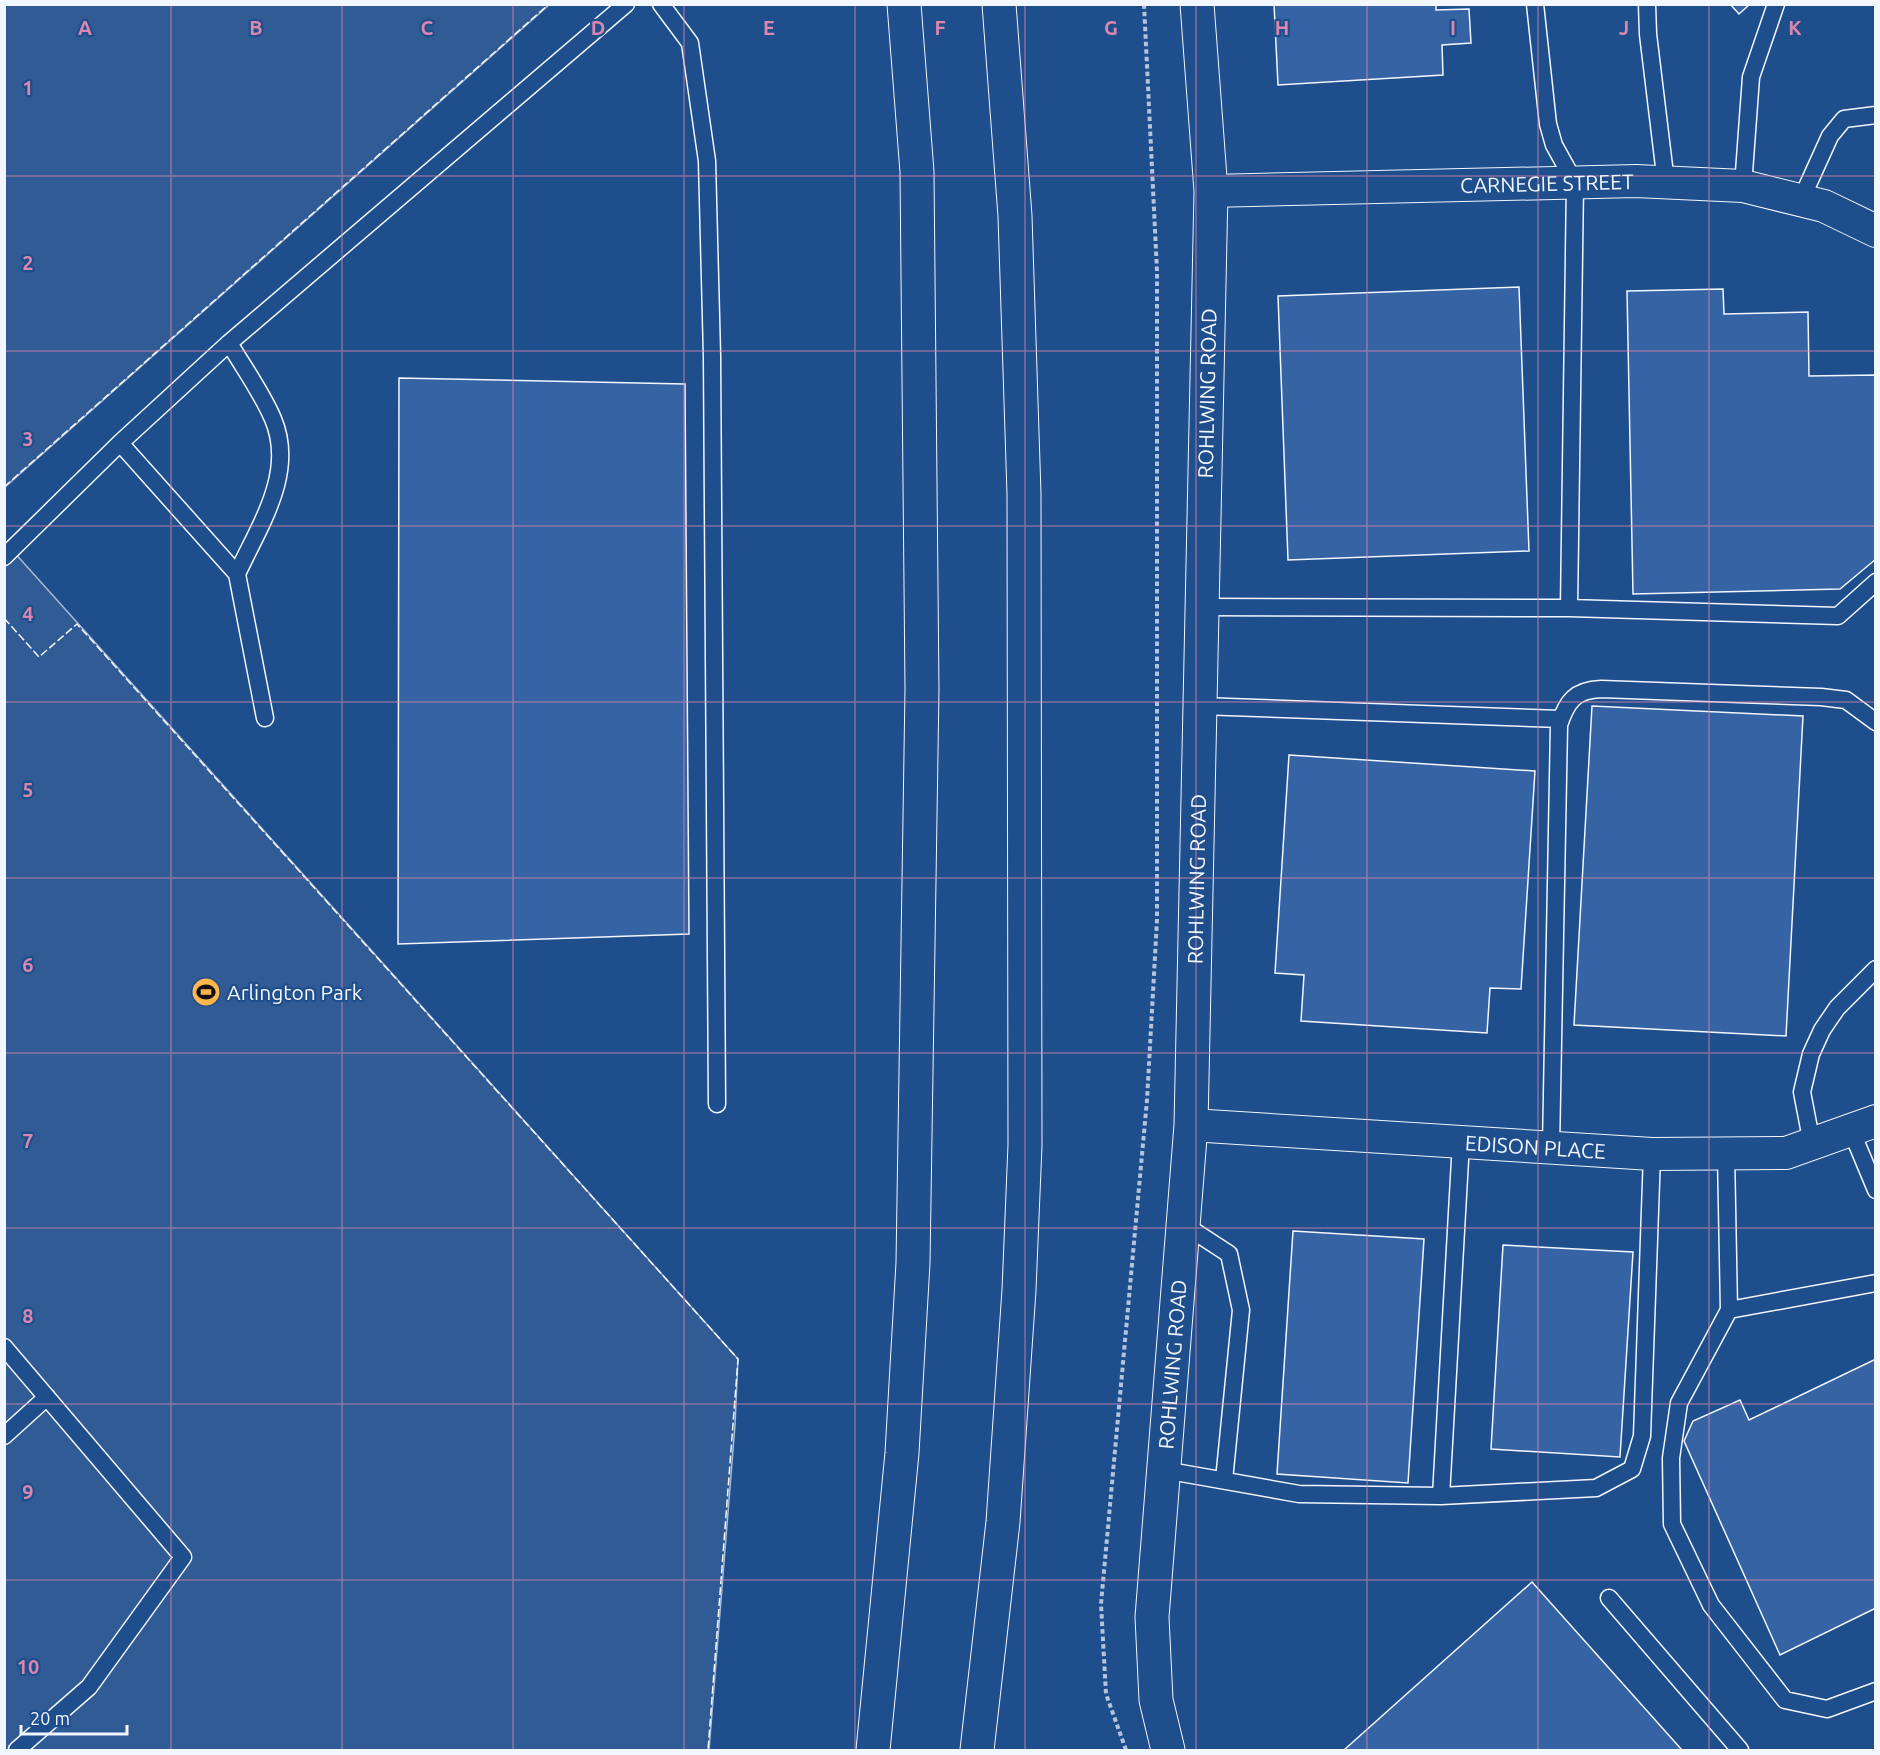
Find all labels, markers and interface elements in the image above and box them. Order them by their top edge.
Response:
text: A [78,16,92,39]
text: B [249,16,263,39]
text: C [421,16,434,39]
text: D [591,16,605,39]
text: E [763,16,775,39]
text: F [934,16,946,39]
text: G [1104,16,1118,39]
text: H [1275,16,1289,39]
text: I [1450,16,1456,39]
text: J [1619,16,1629,39]
text: K [1788,16,1802,39]
text: 1 [22,76,34,99]
street label: CARNEGIE STREET [1460,169,1634,197]
text: 2 [22,251,34,274]
street label: ROHLWING ROAD [1193,308,1220,479]
text: 3 [22,427,34,450]
text: 4 [22,602,34,625]
text: 5 [22,778,34,801]
street label: ROHLWING ROAD [1182,794,1210,964]
text: 6 [22,953,34,976]
sports icon: Arlington Park [190,976,222,1008]
place label: Arlington Park [227,980,363,1004]
text: 7 [22,1129,34,1152]
street label: EDISON PLACE [1464,1130,1606,1163]
street label: ROHLWING ROAD [1153,1279,1191,1450]
text: 8 [22,1304,34,1327]
text: 9 [22,1480,34,1503]
text: 10 [17,1655,39,1678]
scale bar [21,1698,128,1736]
text: 20 m [30,1708,70,1728]

